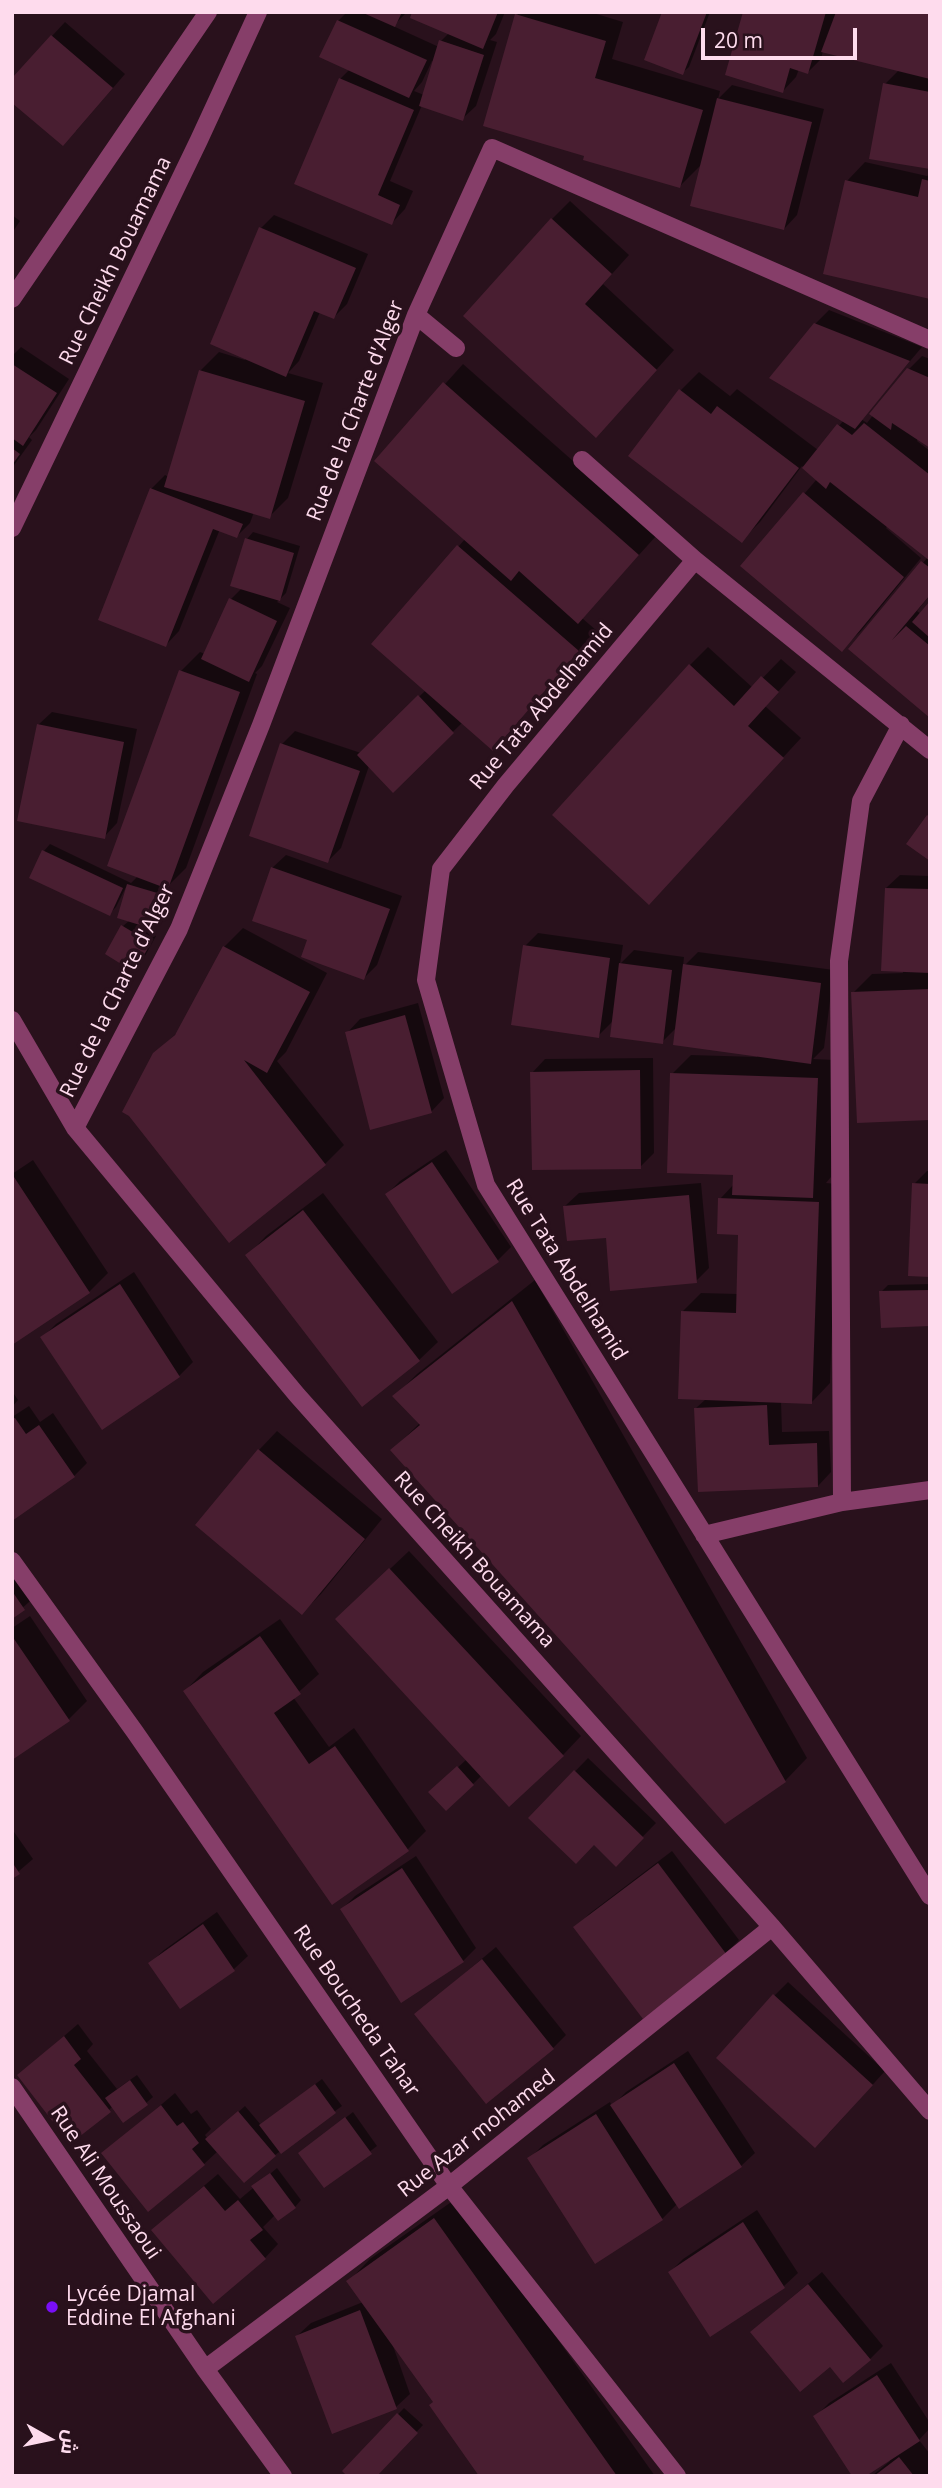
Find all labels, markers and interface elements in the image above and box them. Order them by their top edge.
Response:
scale bar [704,14,860,58]
text: 20 m [714,26,763,54]
street label: Rue Cheikh Bouamama [55,153,177,369]
street label: Rue de la Charte d'Alger [302,297,410,525]
street label: Rue Tata Abdelhamid [465,619,619,795]
street label: Rue de la Charte d'Alger [55,880,181,1102]
street label: Rue Tata Abdelhamid [500,1175,632,1365]
street label: Rue Cheikh Bouamama [388,1467,560,1653]
street label: Rue Boucheda Tahar [287,1921,425,2101]
street label: Rue Azar mohamed [393,2065,561,2203]
street label: Rue Ali Moussaoui [44,2102,166,2264]
place label: Lycée Djamal Eddine El Afghani [66,2282,236,2332]
marker: Lycée Djamal Eddine El Afghani [44,2299,60,2315]
north arrow [14,2404,84,2474]
text: ش [55,2428,84,2456]

